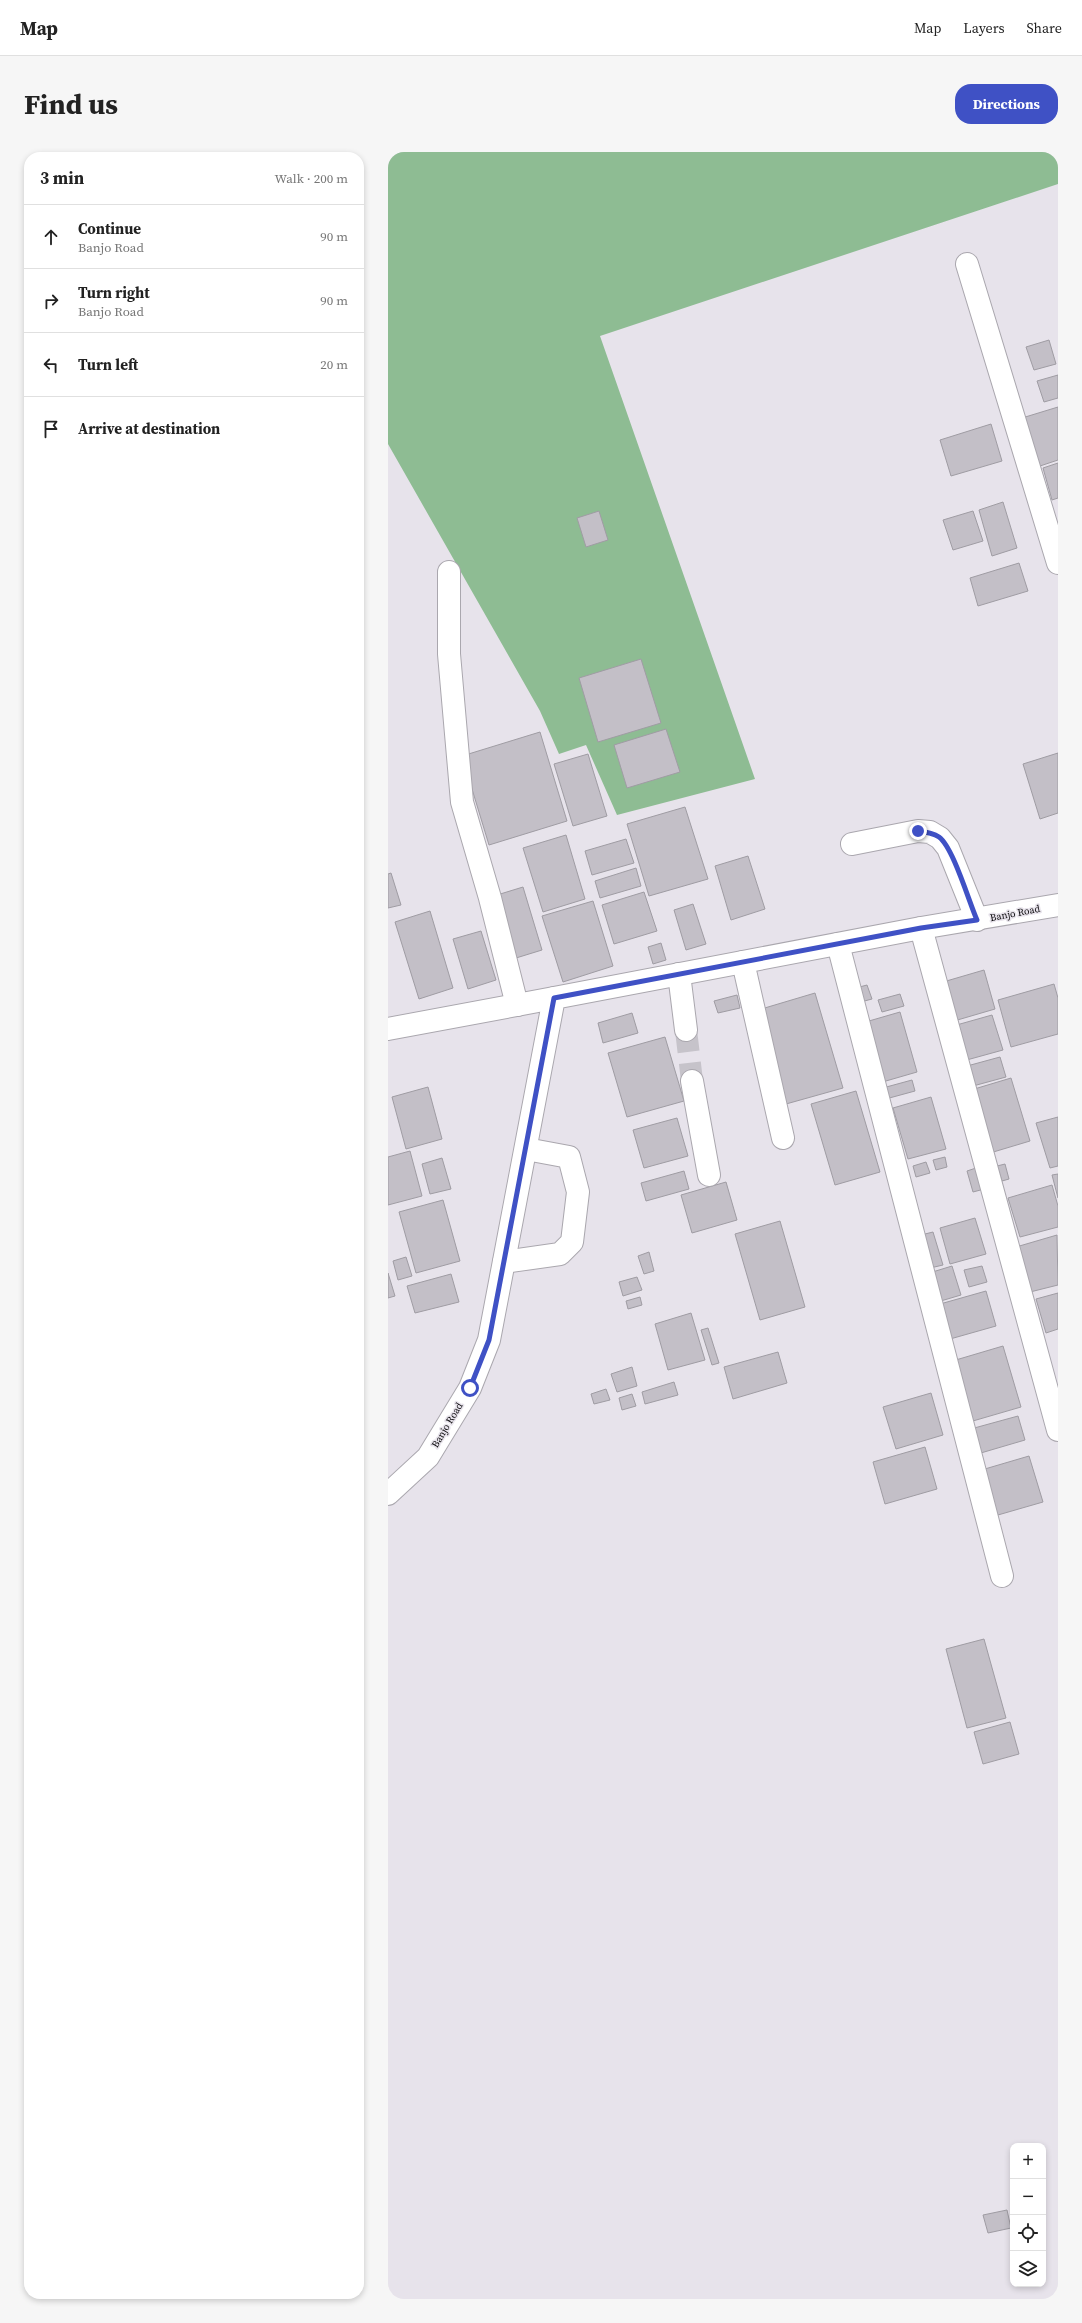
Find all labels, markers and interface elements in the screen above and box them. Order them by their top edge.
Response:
text: Map [20,15,58,41]
text: Map [914,18,941,38]
text: Layers [963,18,1005,38]
text: Share [1027,18,1062,38]
button: Directions [955,84,1058,124]
text: Find us [24,85,118,123]
text: 3 min [40,166,84,190]
text: Walk · 200 m [275,170,348,187]
text: Continue [78,218,141,239]
icon: ahead [40,226,62,248]
text: 90 m [320,228,348,245]
text: Banjo Road [78,239,144,256]
text: Turn right [78,282,150,303]
icon: right [40,290,62,312]
text: 90 m [320,292,348,309]
text: Banjo Road [78,303,144,320]
icon: left [40,354,62,376]
text: Turn left [78,354,138,375]
text: 20 m [320,356,348,373]
icon: arrive [40,418,62,440]
text: Arrive at destination [78,418,220,439]
route end [909,822,927,840]
street label: Banjo Road [989,902,1041,924]
route start [461,1379,479,1397]
street label: Banjo Road [428,1400,466,1450]
map controls [1010,2143,1046,2287]
button: + [1010,2143,1046,2179]
button: − [1010,2179,1046,2215]
button: locate [1010,2215,1046,2251]
button: layers [1010,2251,1046,2287]

